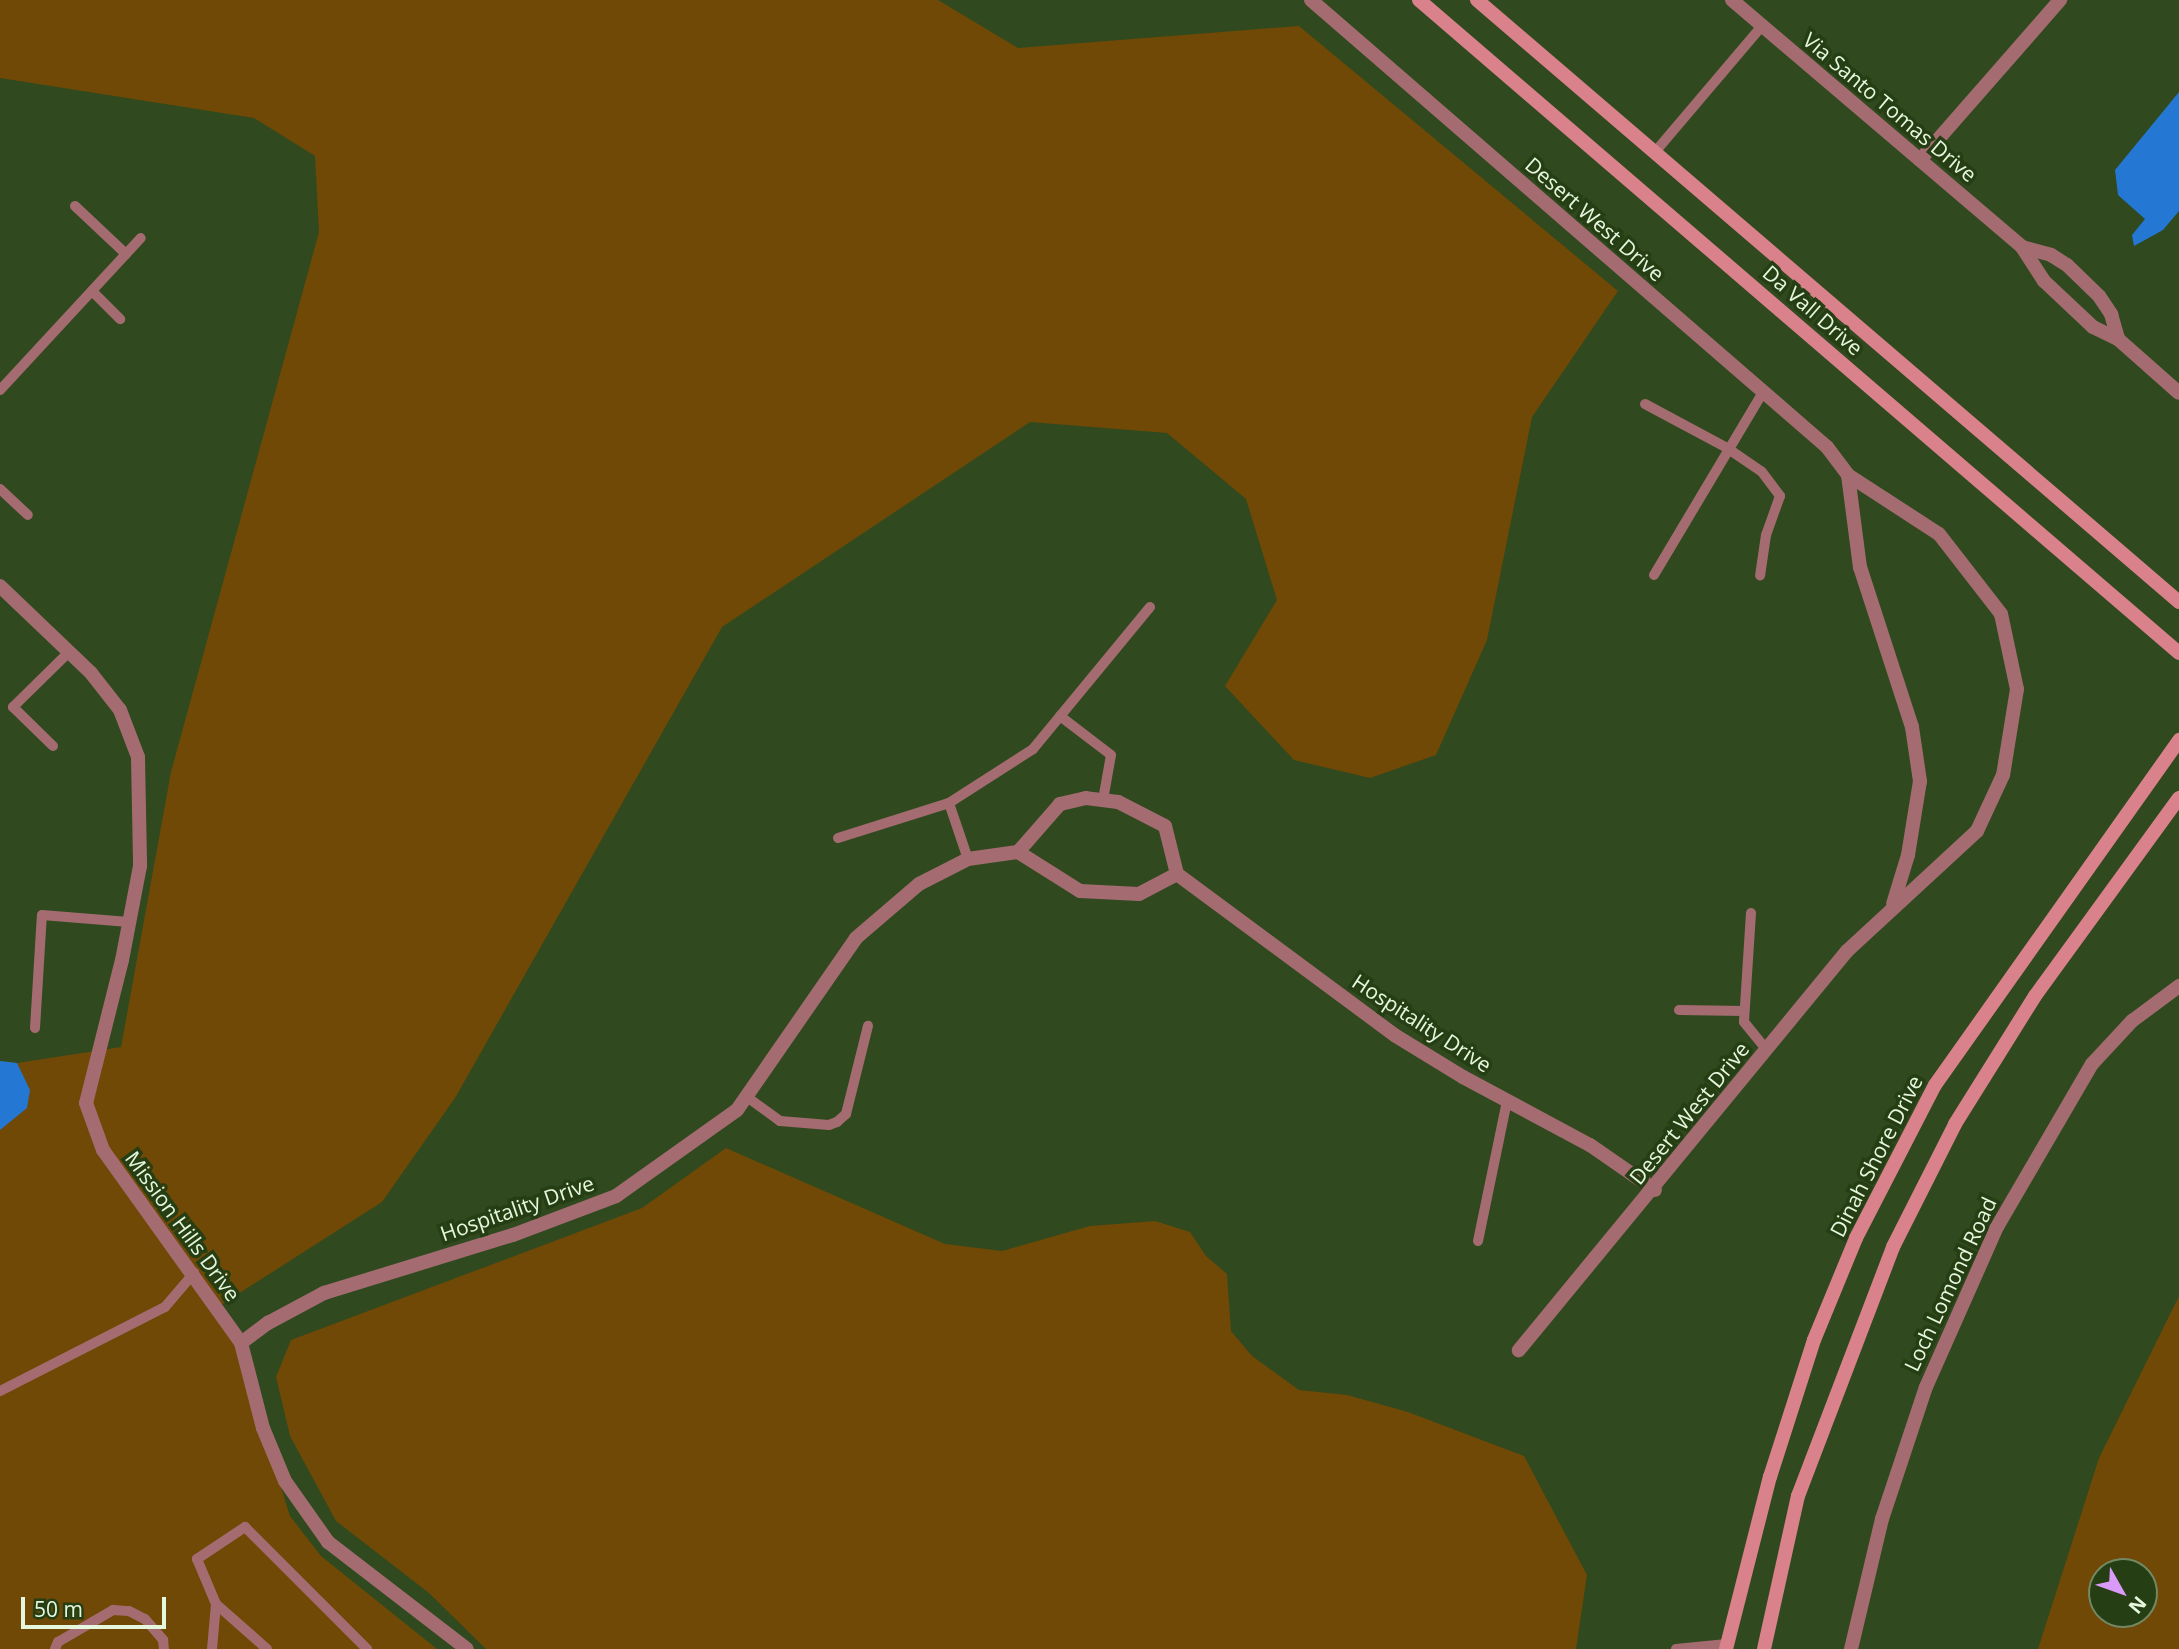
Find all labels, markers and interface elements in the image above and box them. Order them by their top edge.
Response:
street label: Via Santo Tomas Drive [1798,27,1982,187]
street label: Desert West Drive [1520,152,1670,286]
street label: Da Vall Drive [1758,260,1868,360]
street label: Hospitality Drive [1348,969,1496,1077]
street label: Desert West Drive [1624,1037,1754,1189]
street label: Dinah Shore Drive [1824,1071,1928,1241]
street label: Mission Hills Drive [120,1146,246,1306]
street label: Hospitality Drive [437,1170,597,1246]
street label: Loch Lomond Road [1899,1193,2001,1375]
north arrow [2088,1558,2158,1628]
scale bar [24,1582,170,1626]
text: N [2123,1591,2152,1619]
text: 50 m [34,1595,83,1623]

